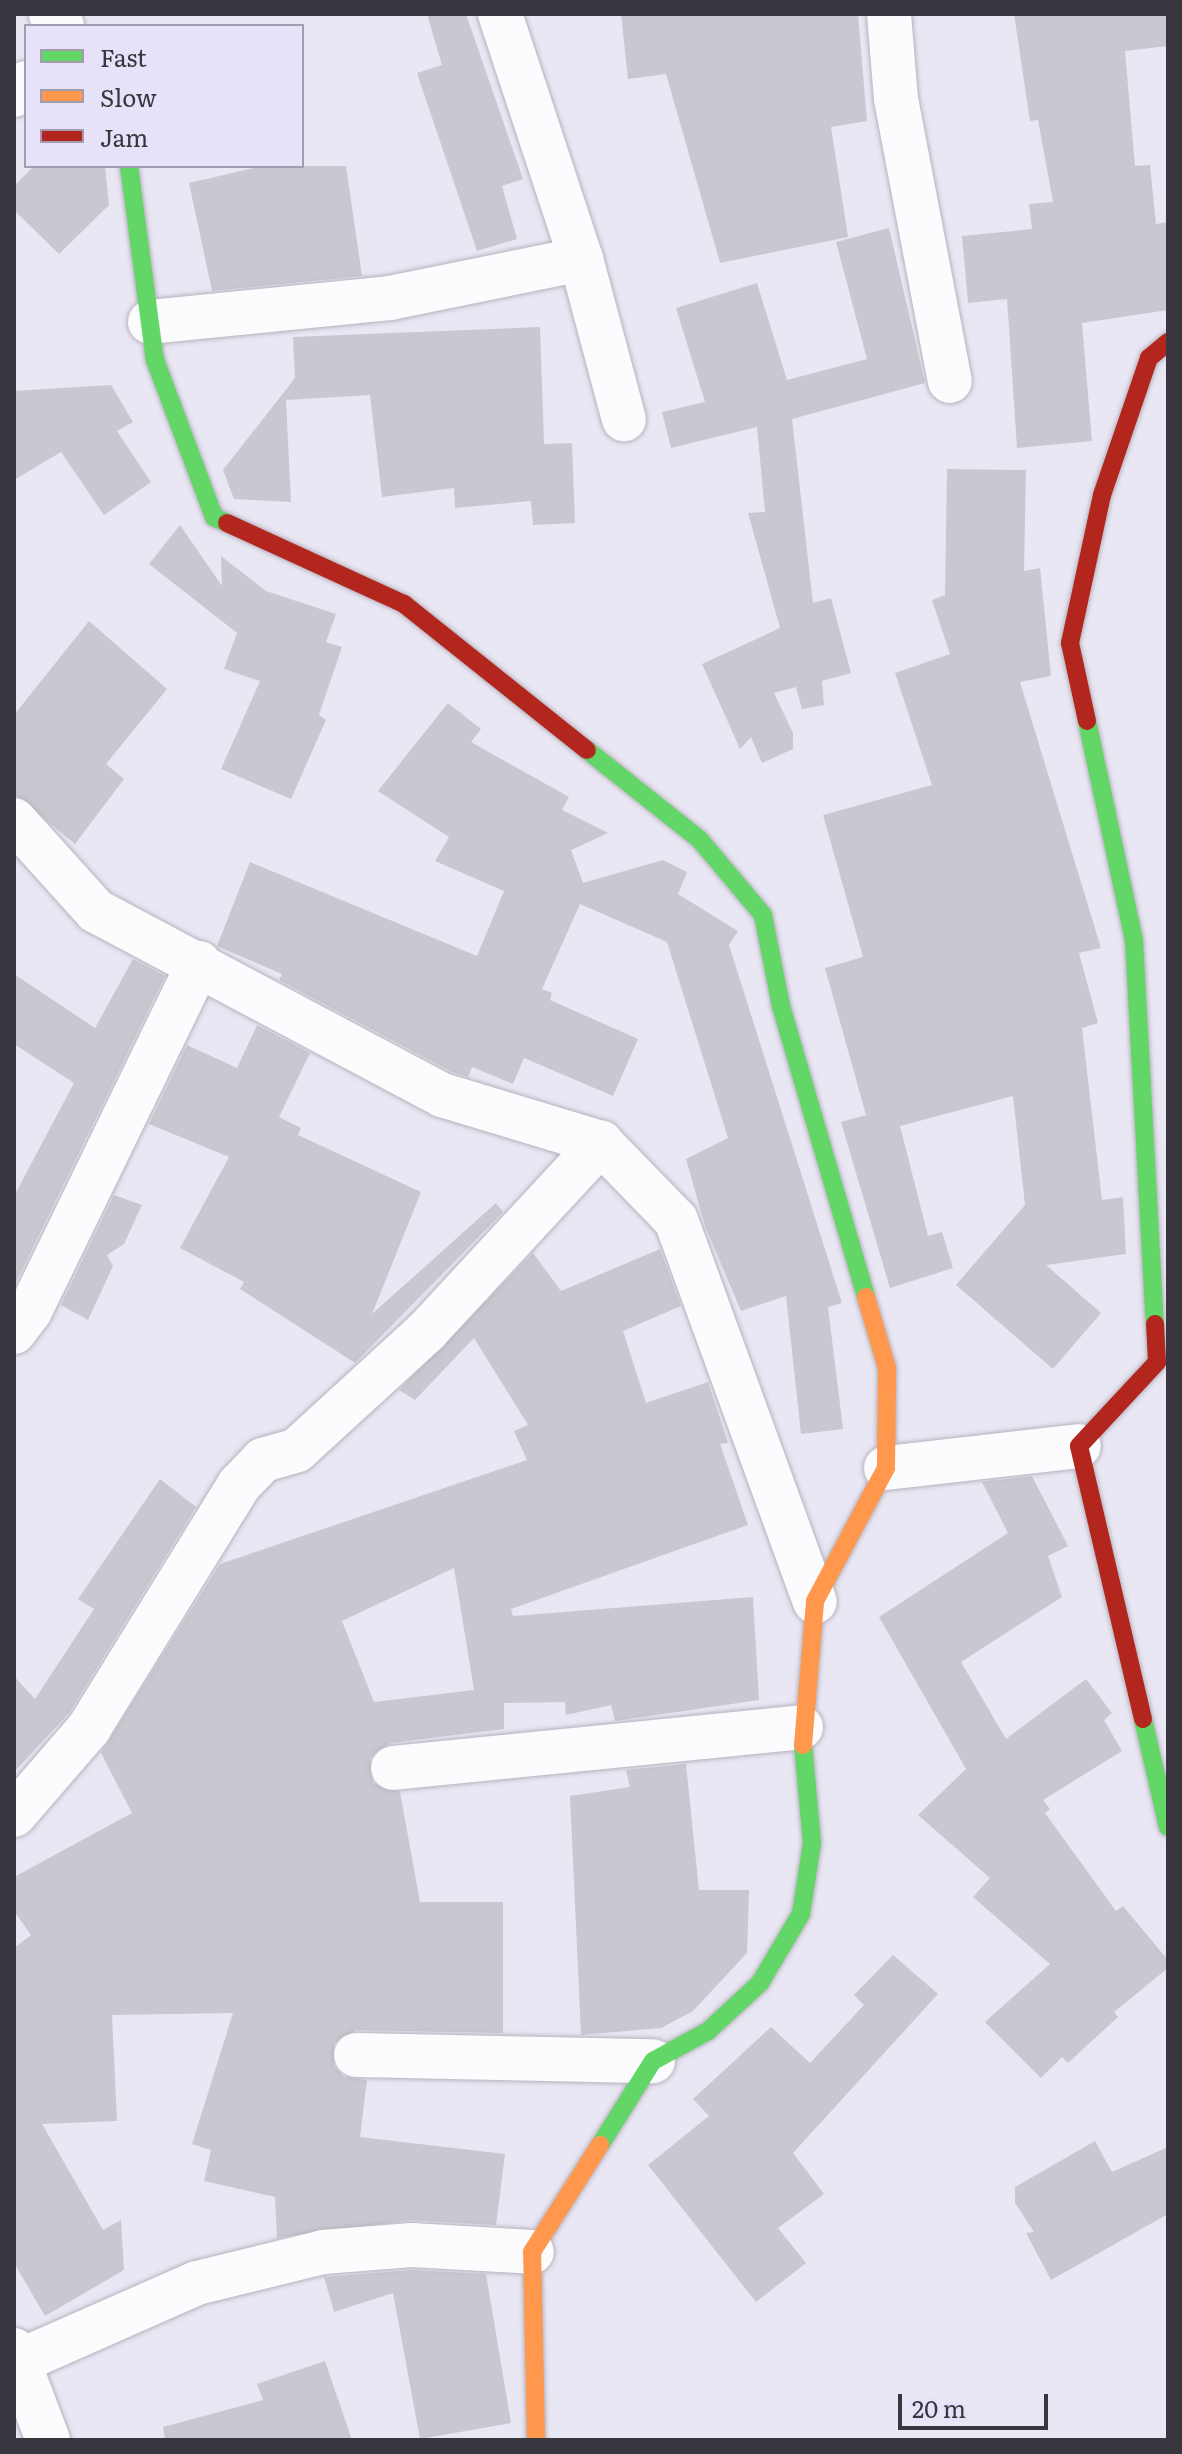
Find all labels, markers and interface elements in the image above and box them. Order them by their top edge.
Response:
legend [24,24,304,168]
text: Fast [100,39,147,74]
text: Slow [100,79,157,114]
text: Jam [100,119,148,154]
scale bar [902,2378,1052,2428]
text: 20 m [912,2390,966,2425]

